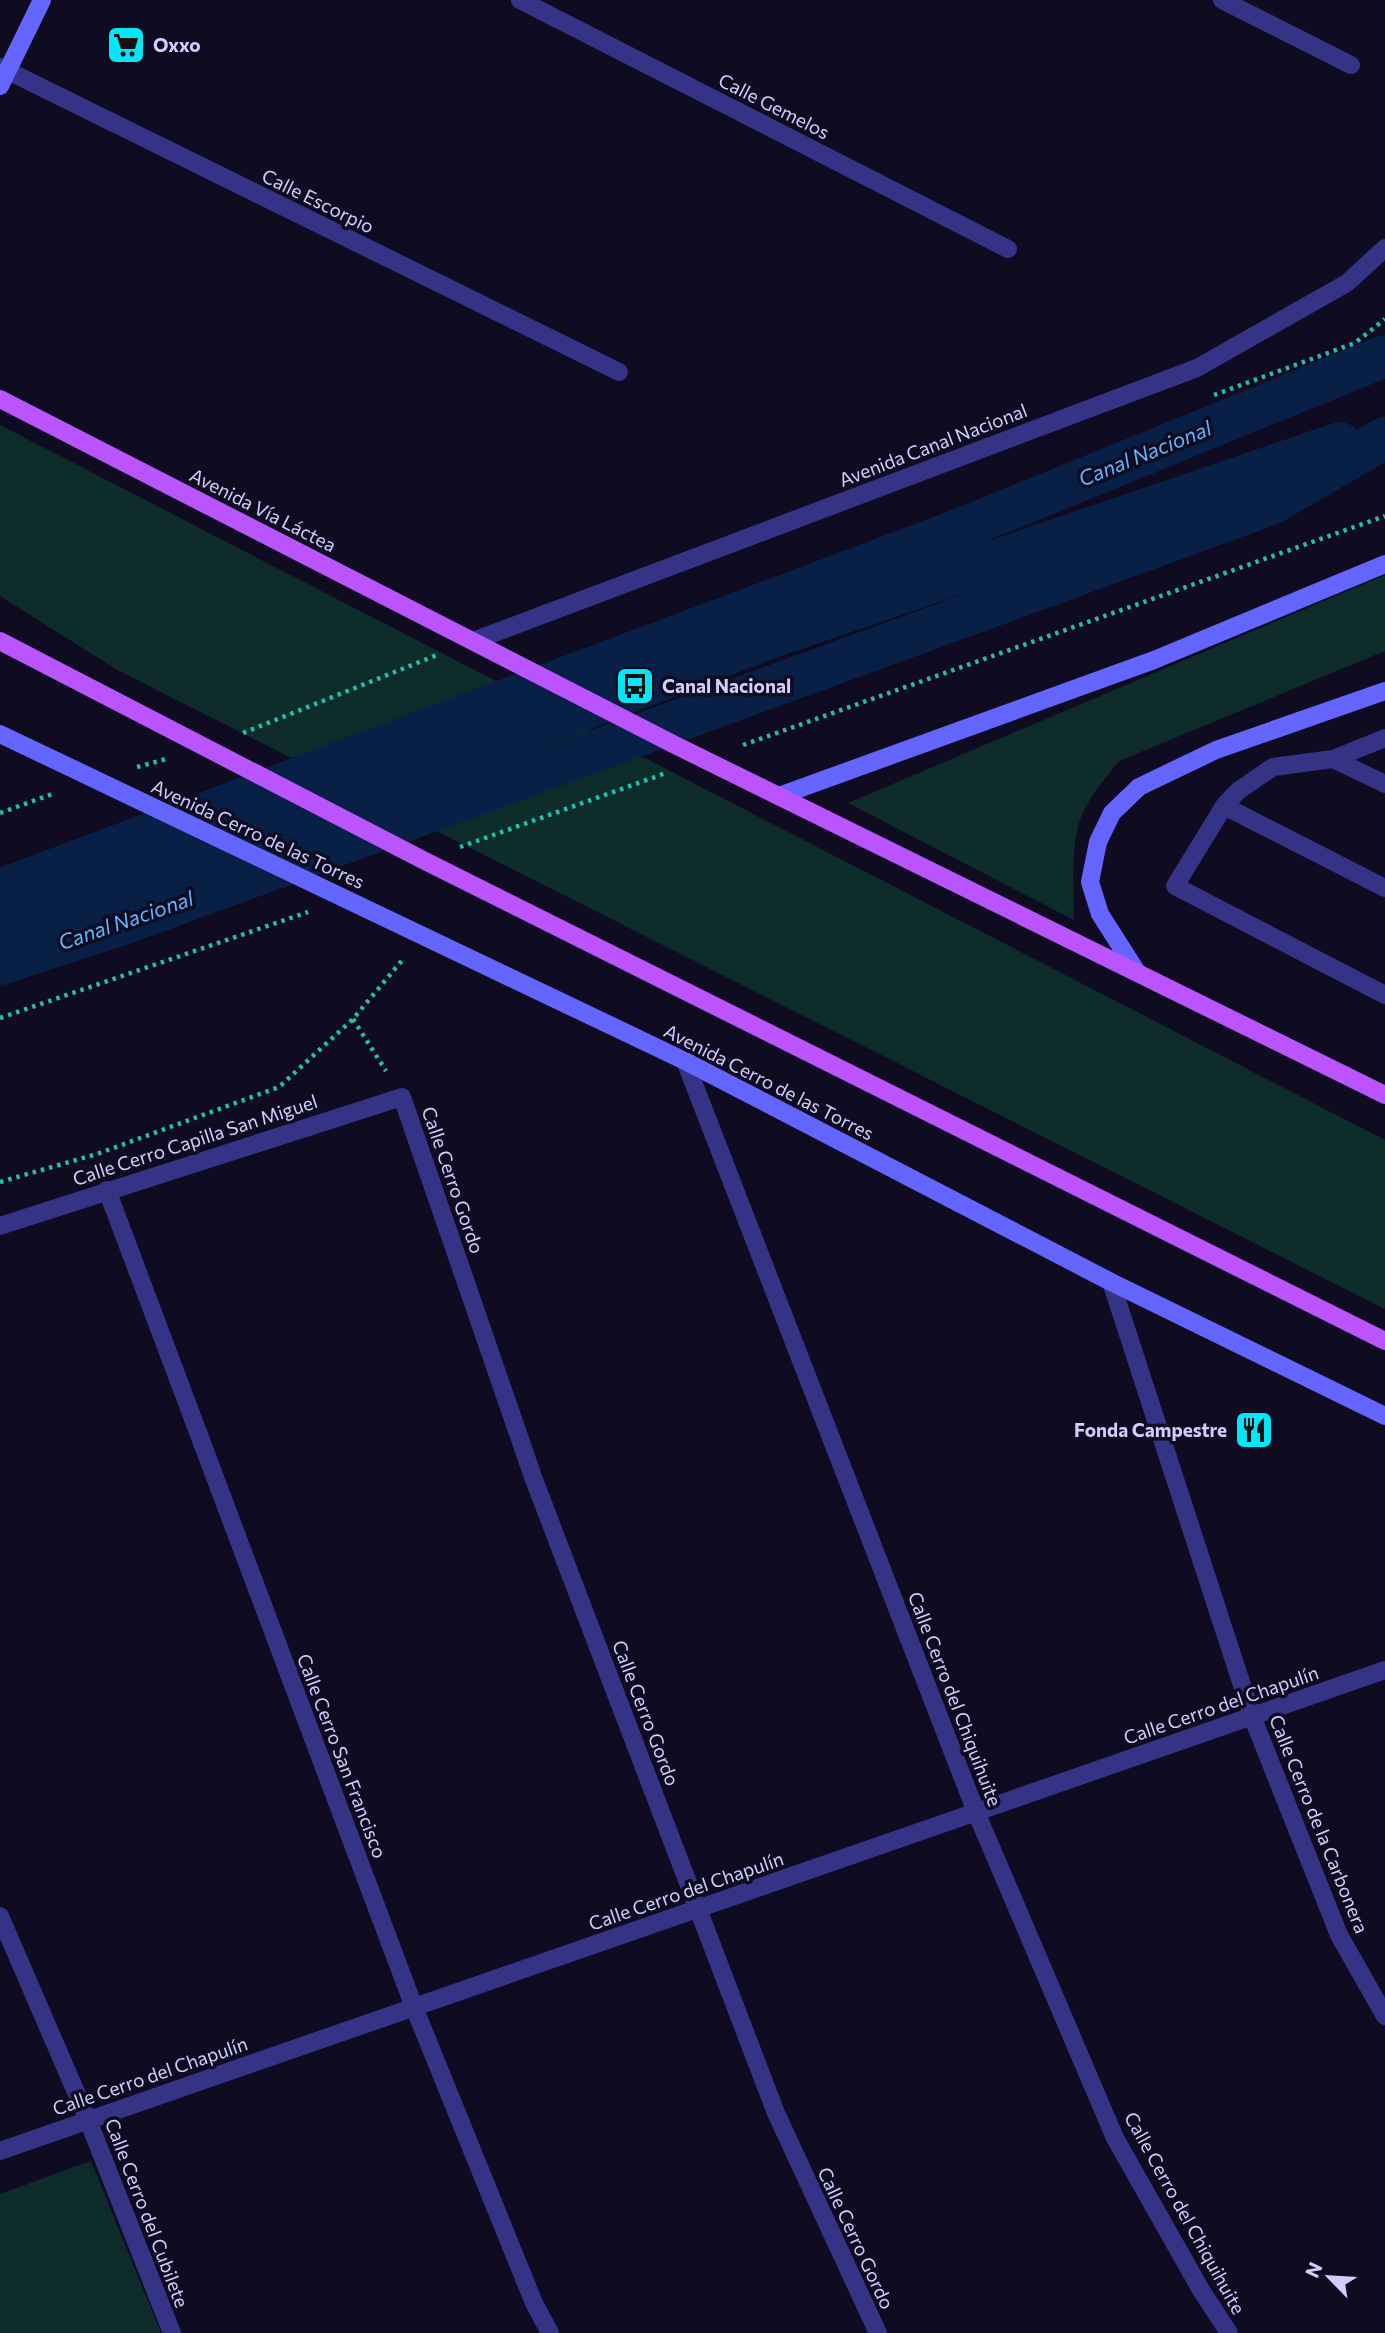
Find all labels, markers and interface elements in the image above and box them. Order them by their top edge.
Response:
supermarket icon: Oxxo [105,24,147,66]
place label: Oxxo [153,33,201,56]
street label: Calle Gemelos [715,68,834,143]
street label: Calle Escorpio [258,163,378,238]
street label: Avenida Canal Nacional [835,398,1030,491]
water label: Canal Nacional [1074,414,1215,491]
street label: Avenida Vía Láctea [186,463,340,556]
bus stop icon: Canal Nacional [614,665,656,707]
place label: Canal Nacional [662,674,791,697]
street label: Avenida Cerro de las Torres [148,774,368,893]
water label: Canal Nacional [55,885,197,954]
street label: Avenida Cerro de las Torres [661,1019,878,1145]
street label: Calle Cerro Capilla San Miguel [70,1089,320,1190]
street label: Calle Cerro Gordo [418,1103,489,1256]
restaurant icon: Fonda Campestre [1233,1409,1275,1451]
place label: Fonda Campestre [1074,1418,1227,1441]
street label: Calle Cerro del Chiquihuite [904,1588,1007,1809]
street label: Calle Cerro Gordo [608,1637,685,1789]
street label: Calle Cerro San Francisco [293,1650,392,1861]
street label: Calle Cerro del Chapulín [1120,1660,1321,1749]
street label: Calle Cerro de la Carbonera [1265,1711,1374,1936]
street label: Calle Cerro del Chapulín [585,1846,786,1935]
street label: Calle Cerro del Chapulín [49,2031,250,2120]
street label: Calle Cerro del Chiquihuite [1120,2107,1251,2318]
street label: Calle Cerro del Cubilete [101,2115,194,2311]
street label: Calle Cerro Gordo [813,2163,899,2312]
north arrow [1294,2242,1364,2312]
text: N [1300,2258,1327,2281]

